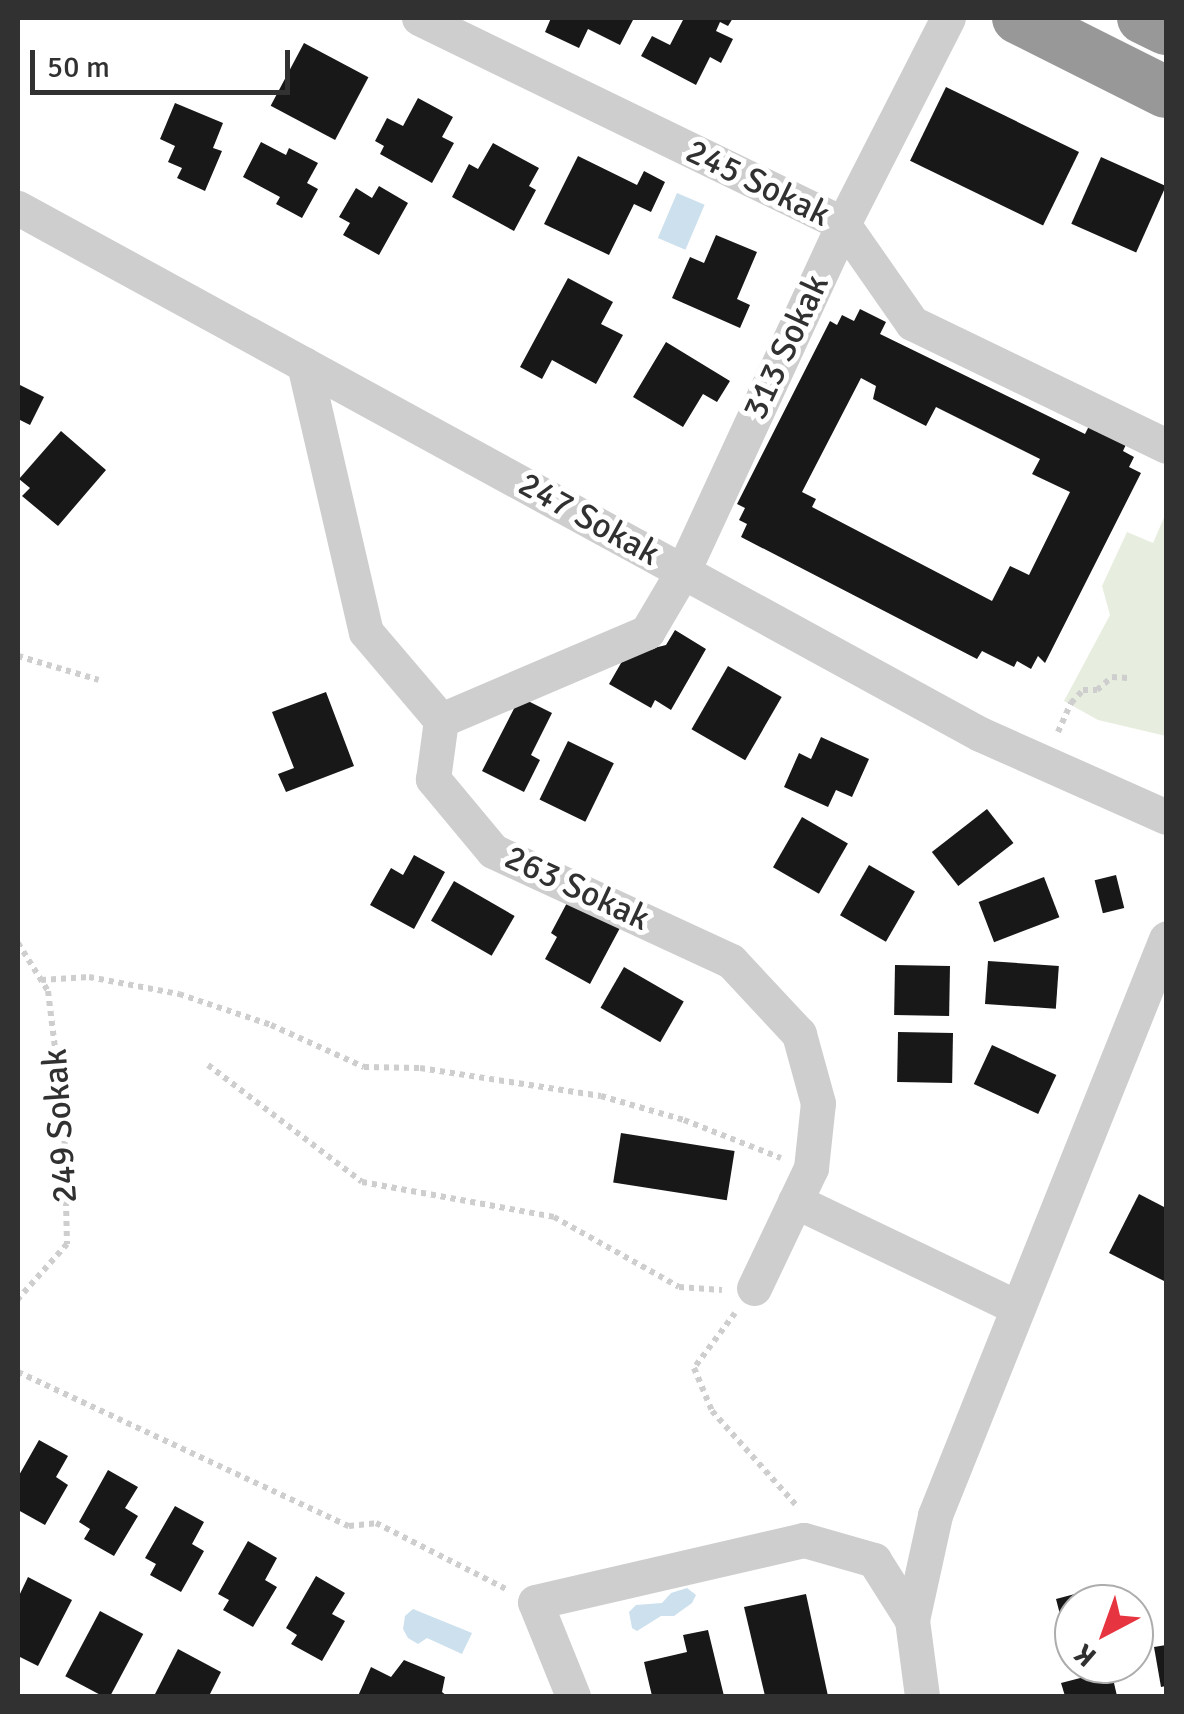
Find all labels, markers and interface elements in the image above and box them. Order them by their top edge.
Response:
scale bar [35,30,295,92]
text: 50 m [47,49,110,86]
street label: 245 Sokak [679,130,837,236]
street label: 313 Sokak [734,268,838,426]
street label: 247 Sokak [511,463,667,575]
street label: 263 Sokak [498,836,656,940]
street label: 249 Sokak [34,1047,86,1205]
north arrow [1054,1584,1154,1684]
text: K [1068,1637,1103,1674]

